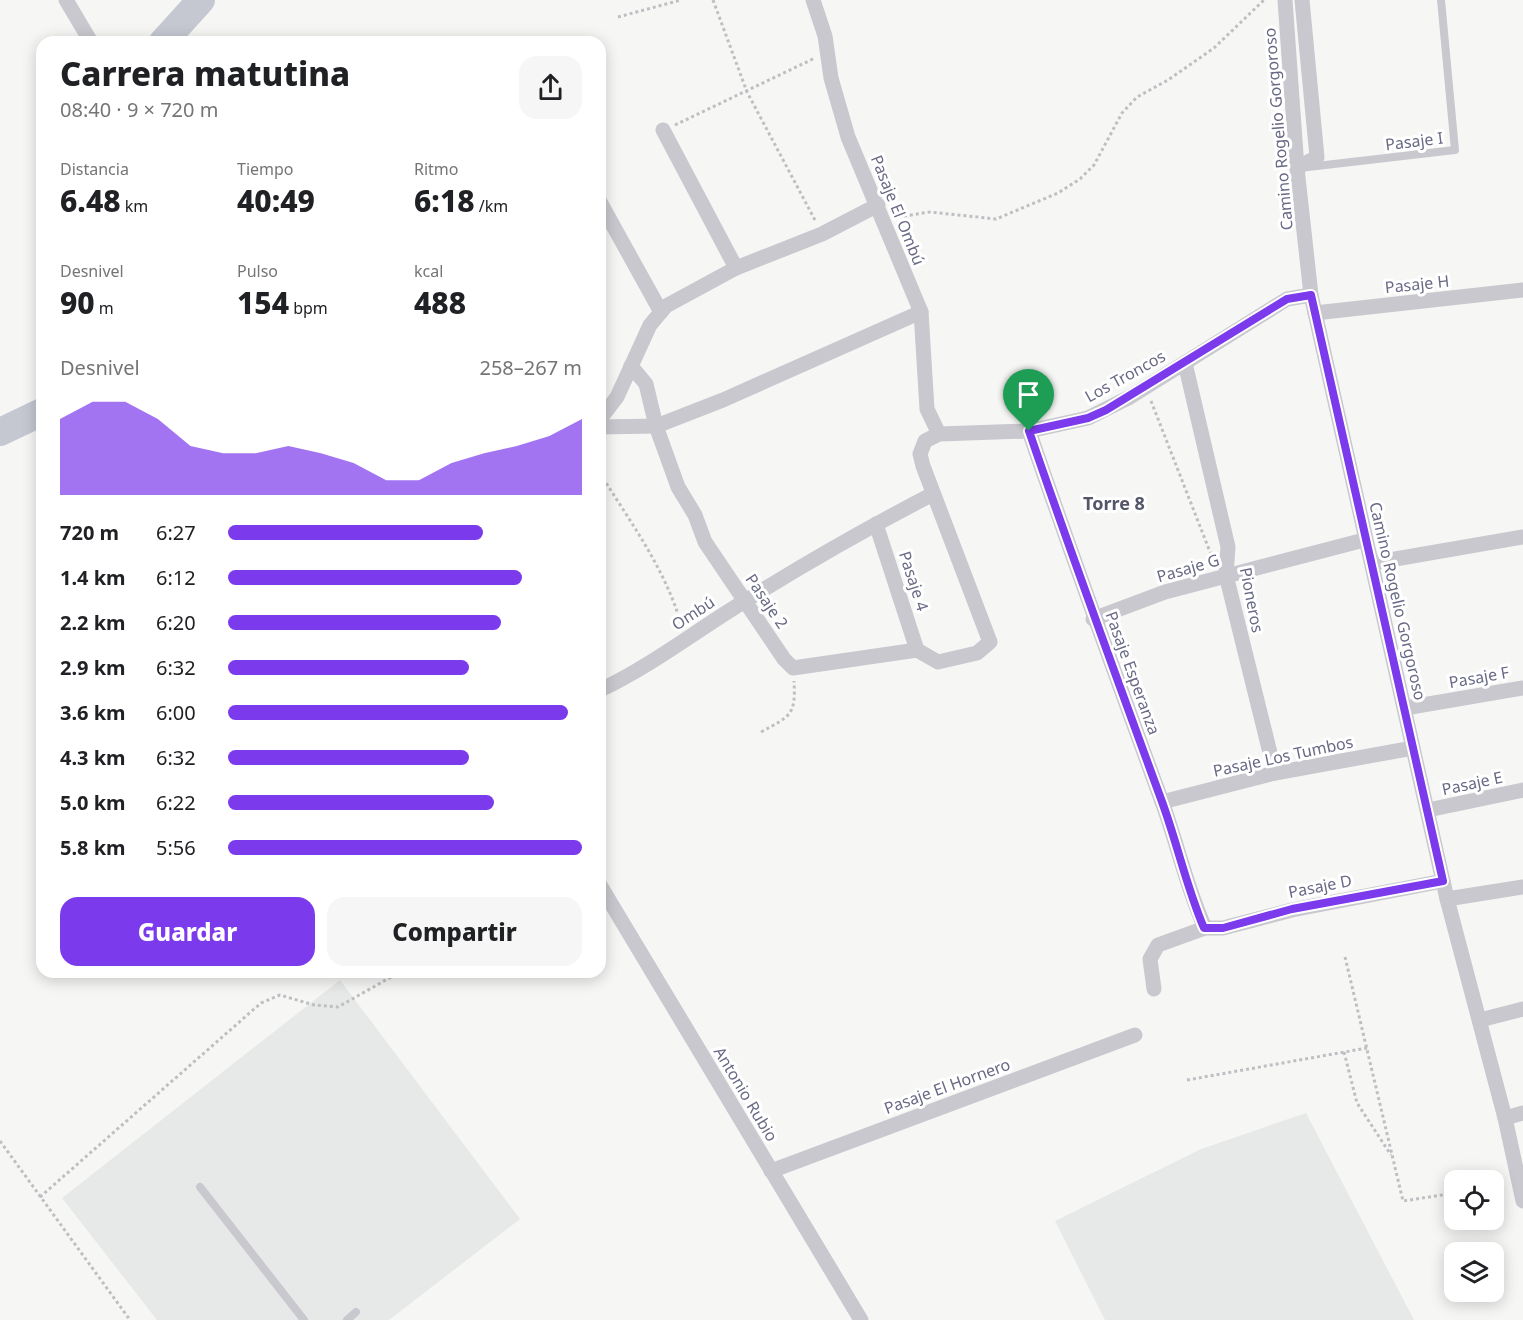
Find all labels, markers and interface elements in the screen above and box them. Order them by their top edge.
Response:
street label: Camino Rogelio Gorgoroso [1258,27,1298,231]
text: Carrera matutina [60,51,350,96]
button: share [519,56,582,119]
text: 08:40 · 9 × 720 m [60,96,218,123]
street label: Pasaje I [1384,127,1444,155]
street label: Pasaje El Ombú [866,152,930,268]
text: Distancia [60,158,129,180]
text: Tiempo [237,158,294,180]
text: Ritmo [414,158,459,180]
text: 6.48 [60,180,121,221]
text: 40:49 [237,180,315,221]
text: 6:18 [414,180,475,221]
text: km [121,195,148,217]
text: /km [475,195,508,217]
text: Desnivel [60,260,124,282]
text: Pulso [237,260,278,282]
text: kcal [414,260,443,282]
street label: Pasaje H [1384,270,1450,298]
text: 90 [60,282,95,323]
text: 154 [237,282,289,323]
text: 488 [414,282,466,323]
text: m [95,297,114,319]
text: bpm [289,297,328,319]
street label: Los Troncos [1081,345,1169,407]
text: Desnivel [60,354,140,381]
text: 258–267 m [479,354,582,381]
pin [1003,369,1054,431]
icon: arrive [1012,378,1045,411]
district label: Torre 8 [1083,491,1145,515]
street label: Camino Rogelio Gorgoroso [1364,500,1432,702]
text: 720 m [60,519,119,546]
text: 6:27 [156,519,196,546]
street label: Pasaje 4 [894,548,934,614]
street label: Pasaje G [1154,549,1222,587]
text: 1.4 km [60,564,126,591]
text: 6:12 [156,564,196,591]
street label: Pioneros [1235,565,1269,635]
street label: Pasaje 2 [741,569,793,633]
street label: Ombú [667,591,719,635]
street label: Pasaje Esperanza [1100,608,1166,738]
text: 2.2 km [60,609,126,636]
text: 6:20 [156,609,196,636]
text: 2.9 km [60,654,126,681]
text: 6:32 [156,654,196,681]
street label: Pasaje F [1447,661,1511,693]
text: 3.6 km [60,699,126,726]
text: 6:00 [156,699,196,726]
street label: Pasaje Los Tumbos [1211,730,1355,782]
text: 4.3 km [60,744,126,771]
text: 6:32 [156,744,196,771]
street label: Pasaje E [1440,766,1504,800]
text: 5.0 km [60,789,126,816]
text: 6:22 [156,789,196,816]
text: 5.8 km [60,834,126,861]
text: 5:56 [156,834,196,861]
street label: Pasaje D [1286,869,1354,903]
button: Guardar [60,897,315,966]
button: Compartir [327,897,582,966]
street label: Antonio Rubio [709,1043,783,1145]
street label: Pasaje El Hornero [881,1053,1013,1119]
map controls [1444,1170,1504,1302]
button: locate [1444,1170,1504,1230]
button: layers [1444,1242,1504,1302]

